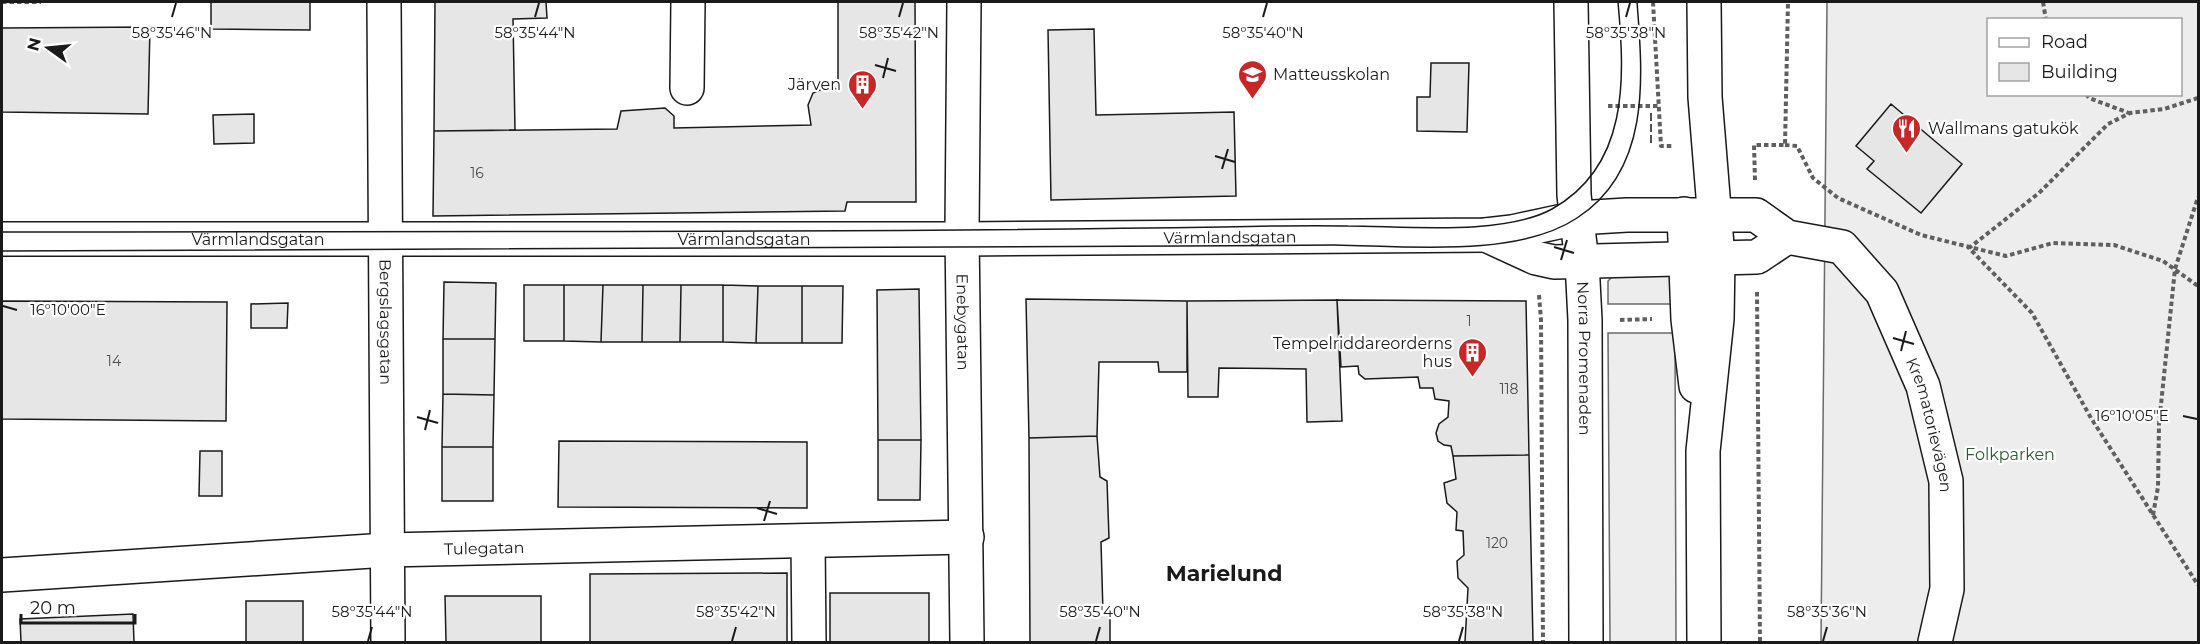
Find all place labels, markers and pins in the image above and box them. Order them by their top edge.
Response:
school or university icon: Matteusskolan [1236,58,1268,100]
place label: Matteusskolan [1273,65,1390,84]
building icon: Järven [846,68,878,110]
place label: Järven [787,75,841,94]
restaurant icon: Wallmans gatukök [1891,112,1923,154]
place label: Wallmans gatukök [1928,119,2079,138]
place label: Tempelriddareorderns hus [1273,334,1452,371]
building icon: Tempelriddareorderns hus [1457,336,1489,378]

